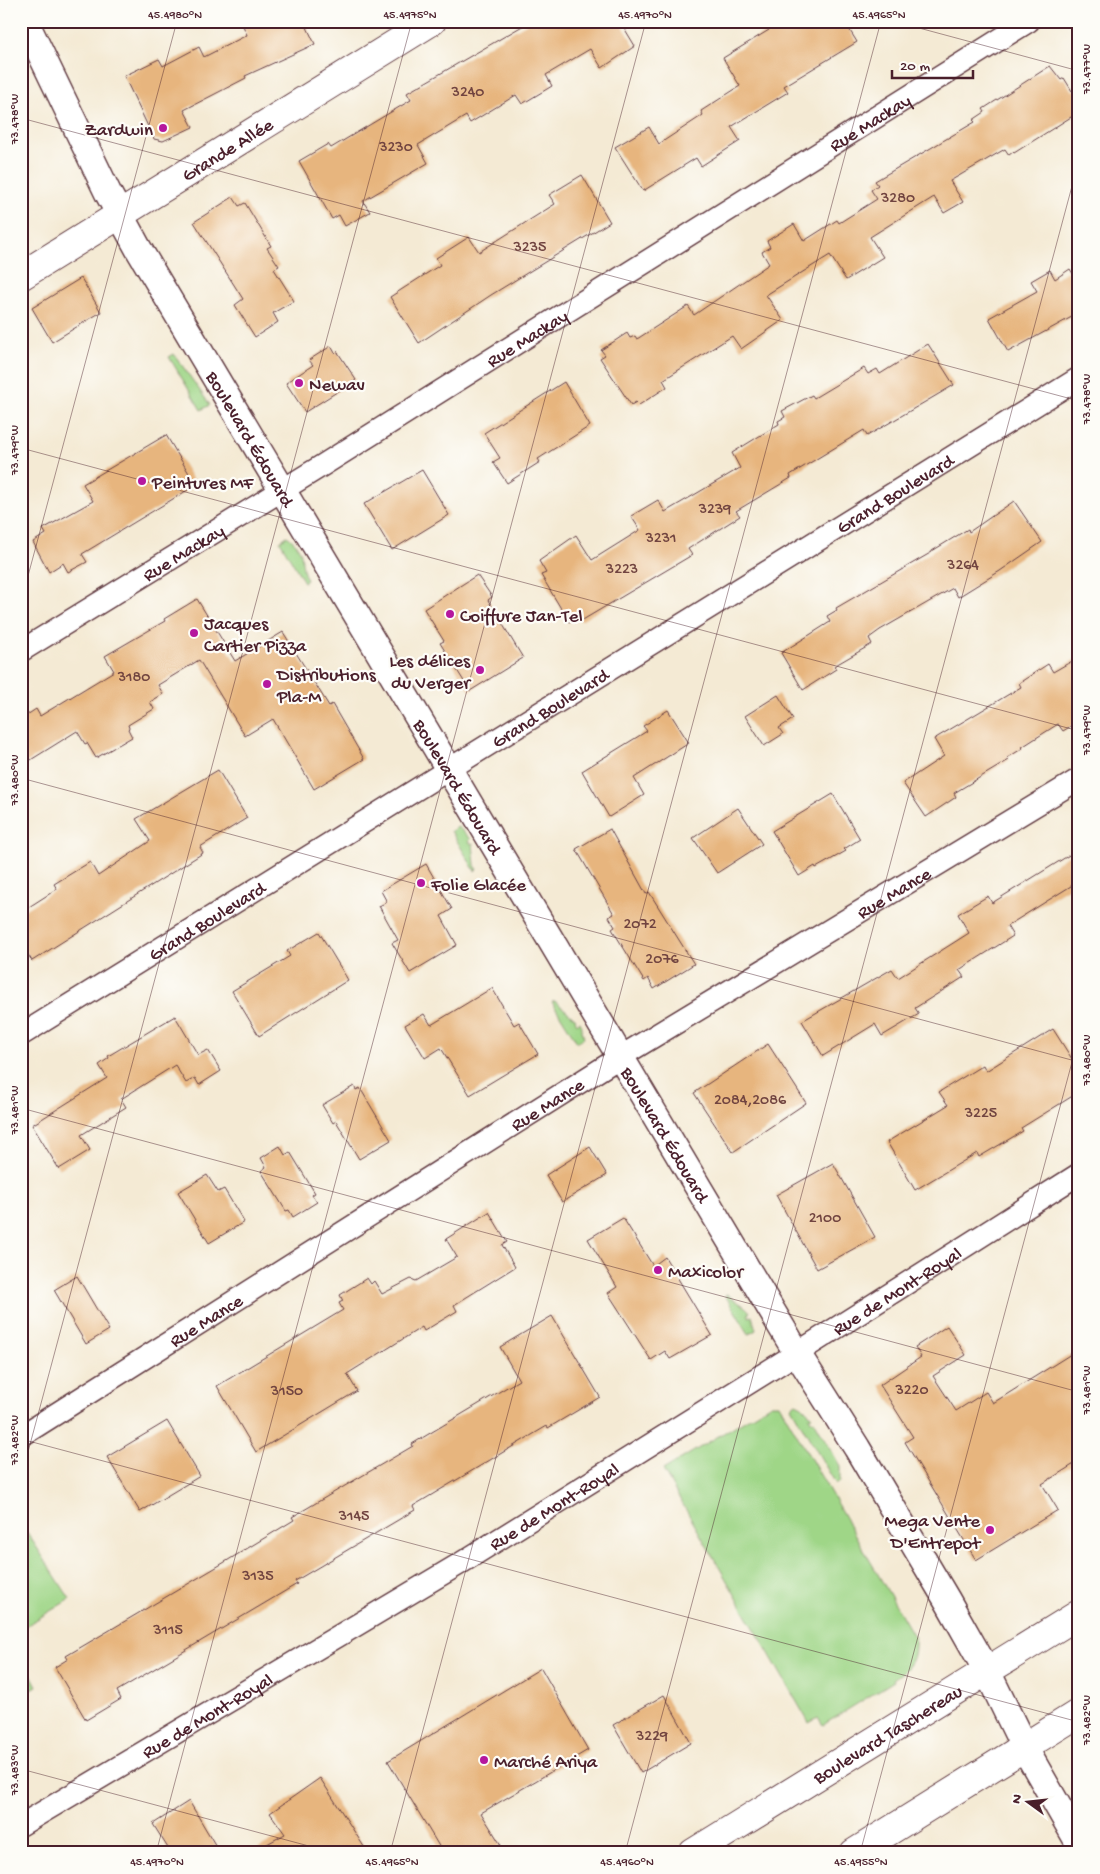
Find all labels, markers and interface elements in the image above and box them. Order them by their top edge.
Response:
text: 45.4980°N [148,9,202,23]
text: 45.4975°N [383,9,437,23]
text: 45.4970°N [618,9,672,23]
text: 45.4965°N [852,9,906,23]
text: 73.477°W [1081,44,1095,95]
scale bar [892,48,974,80]
text: 20 m [900,58,930,76]
house number: 3240 [451,84,484,103]
street label: Rue Mackay [826,90,917,159]
text: 73.478°W [9,94,23,145]
street label: Grande Allée [179,114,278,188]
place label: Zardwin [84,120,153,143]
marker: Zardwin [157,122,169,134]
house number: 3230 [378,139,413,158]
house number: 3280 [880,190,915,209]
house number: 3235 [513,239,546,258]
street label: Rue Mackay [483,306,574,374]
street label: Boulevard Édouard [199,367,299,514]
text: 73.478°W [1081,374,1095,425]
place label: Newav [309,375,365,398]
marker: Newav [293,377,305,389]
text: 73.479°W [9,425,23,476]
street label: Grand Boulevard [833,450,960,541]
place label: Peintures MF [151,473,254,496]
marker: Peintures MF [136,475,148,487]
house number: 3239 [698,501,731,520]
street label: Rue Mackay [139,520,230,588]
house number: 3231 [645,530,676,549]
house number: 3264 [946,557,979,576]
house number: 3223 [605,561,638,580]
place label: Coiffure Jan-Tel [460,606,583,629]
marker: Coiffure Jan-Tel [444,608,456,620]
place label: Jacques Cartier Pizza [204,614,308,659]
marker: Jacques Cartier Pizza [188,627,200,639]
place label: Les délices du Verger [389,651,472,696]
marker: Les délices du Verger [474,664,486,676]
street label: Grand Boulevard [489,664,616,755]
place label: Distributions Pla-M [275,665,377,710]
house number: 3180 [117,669,150,688]
marker: Distributions Pla-M [261,678,273,690]
text: 73.479°W [1081,705,1095,756]
street label: Boulevard Édouard [406,715,506,861]
text: 73.480°W [9,755,23,806]
street label: Rue Mance [854,863,936,926]
place label: Folie Glacée [430,875,526,898]
street label: Grand Boulevard [145,877,272,968]
marker: Folie Glacée [415,877,427,889]
house number: 2072 [623,916,657,935]
house number: 2076 [645,951,680,970]
text: 73.480°W [1081,1035,1095,1086]
street label: Boulevard Édouard [613,1063,714,1209]
street label: Rue Mance [508,1075,590,1138]
text: 73.481°W [9,1086,23,1135]
house number: 2084,2086 [714,1092,787,1111]
house number: 3225 [964,1105,997,1124]
house number: 2100 [809,1210,841,1229]
street label: Rue de Mont-Royal [829,1243,967,1342]
place label: Maxicolor [668,1262,745,1285]
marker: Maxicolor [652,1264,664,1276]
street label: Rue Mance [166,1291,248,1354]
text: 73.481°W [1081,1366,1095,1415]
house number: 3220 [894,1382,929,1401]
house number: 3150 [270,1383,303,1402]
text: 73.482°W [9,1415,23,1466]
street label: Rue de Mont-Royal [486,1459,624,1557]
house number: 3145 [338,1508,369,1527]
place label: Mega Vente D'Entrepot [884,1511,982,1556]
marker: Mega Vente D'Entrepot [984,1524,996,1536]
house number: 3135 [241,1568,274,1587]
house number: 3115 [152,1622,183,1641]
street label: Rue de Mont-Royal [139,1670,278,1765]
street label: Boulevard Taschereau [809,1681,968,1791]
text: 73.482°W [1081,1695,1095,1746]
house number: 3229 [635,1728,668,1747]
text: 73.483°W [9,1745,23,1796]
place label: Marché Ariya [494,1752,599,1775]
marker: Marché Ariya [478,1754,490,1766]
north arrow [1002,1776,1052,1826]
text: N [1008,1793,1027,1806]
text: 45.4970°N [130,1856,184,1870]
text: 45.4965°N [365,1856,419,1870]
text: 45.4960°N [600,1856,654,1870]
text: 45.4955°N [834,1856,888,1870]

